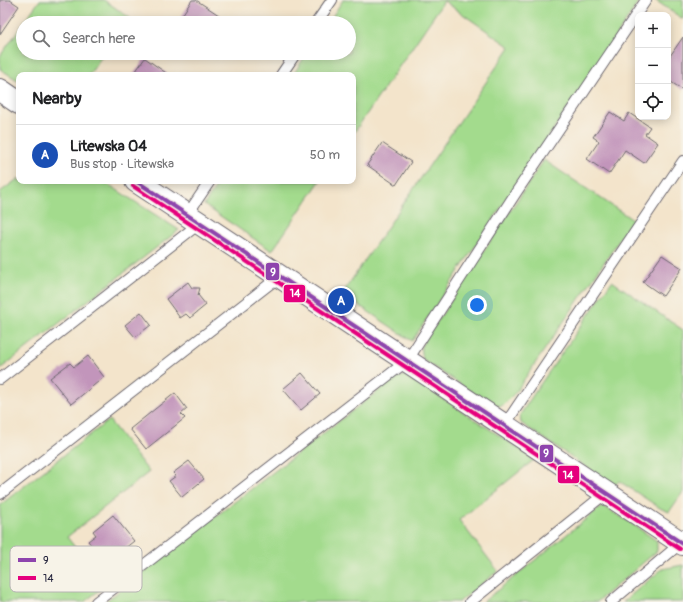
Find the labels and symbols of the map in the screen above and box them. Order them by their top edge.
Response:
line badge: 9 [265,262,280,281]
text: 9 [270,266,276,279]
line badge: 14 [283,284,306,303]
pin: A [328,286,354,316]
text: 14 [290,287,301,300]
your location [467,295,487,315]
line badge: 9 [539,444,554,463]
text: 9 [543,447,549,460]
line badge: 14 [557,465,580,484]
text: 14 [563,469,574,482]
legend [10,546,142,592]
text: 9 [43,554,49,567]
text: 14 [43,572,54,585]

